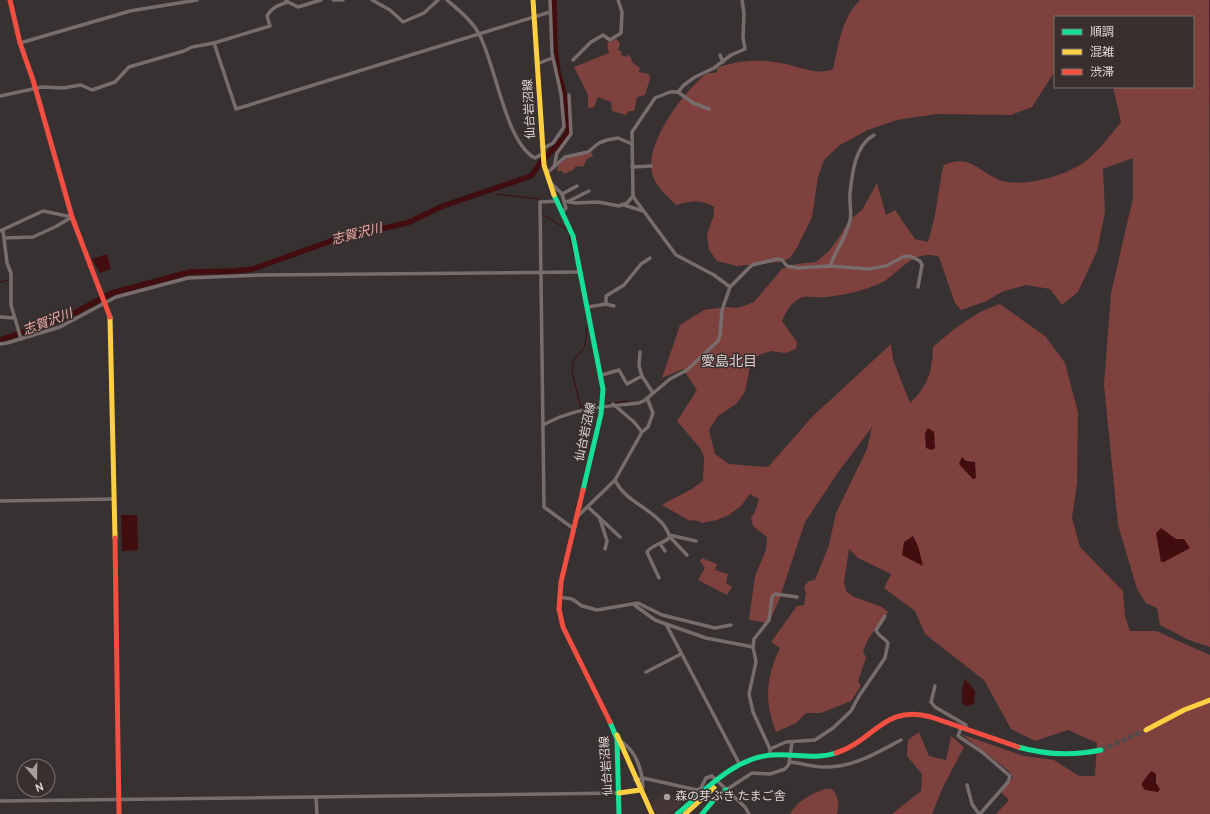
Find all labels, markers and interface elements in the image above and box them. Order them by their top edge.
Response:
legend [1054,16,1194,88]
text: 順調 [1090,25,1114,41]
text: 混雑 [1090,45,1114,61]
text: 渋滞 [1090,65,1114,81]
street label: 仙台岩沼線 [520,79,540,139]
water label: 志賀沢川 [330,220,386,249]
water label: 志賀沢川 [21,305,77,340]
district label: 愛島北目 [701,353,757,371]
street label: 仙台岩沼線 [572,401,600,463]
street label: 仙台岩沼線 [597,736,617,796]
north arrow [16,758,56,798]
text: N [33,779,45,794]
place label: 森の芽ぶき たまご舎 [675,789,785,805]
marker: 森の芽ぶき たまご舎 [662,792,672,802]

